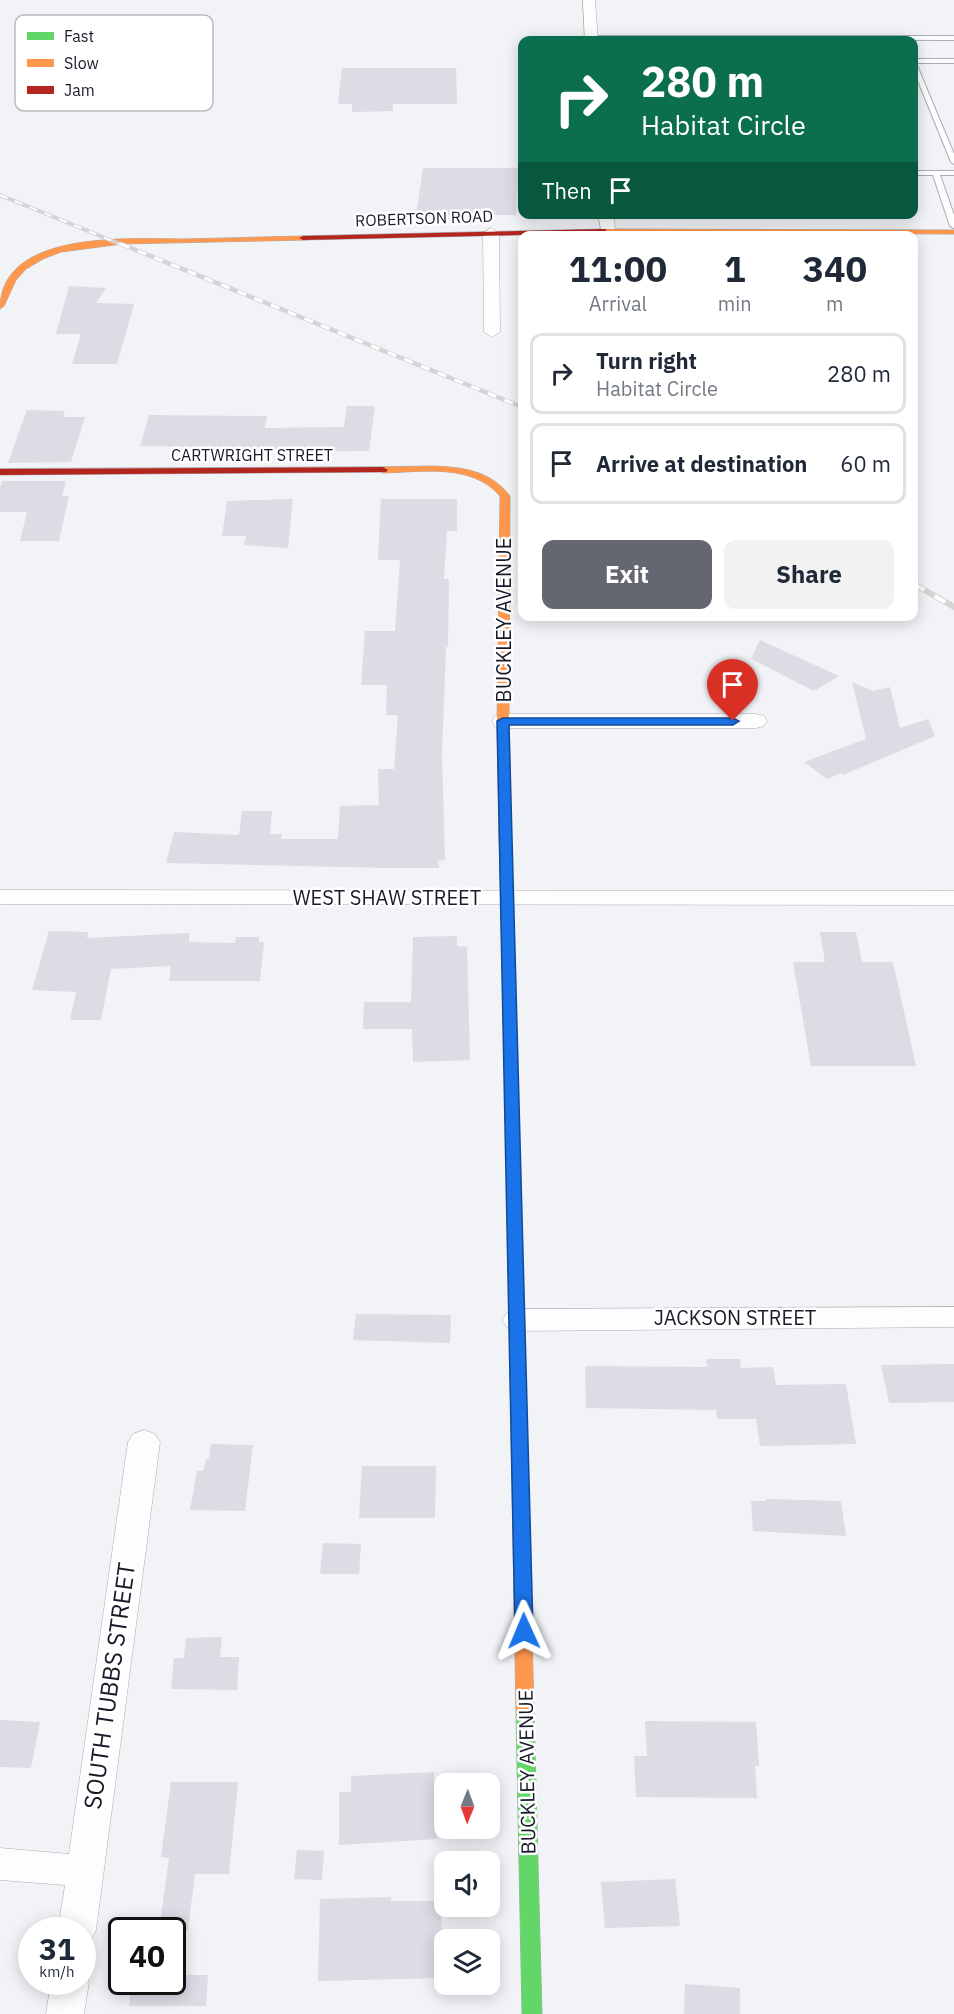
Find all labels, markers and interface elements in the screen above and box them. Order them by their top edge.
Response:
legend [15,15,213,111]
text: Fast [64,26,94,46]
text: Slow [64,53,99,73]
text: 280 m [641,54,764,109]
icon: right [542,60,620,138]
text: Jam [64,80,95,100]
text: Habitat Circle [641,107,806,142]
icon: arrive [604,174,637,207]
text: Then [542,176,592,205]
street label: ROBERTSON ROAD [355,206,493,230]
text: 11:00 [569,245,667,292]
text: 1 [724,245,746,292]
text: 340 [802,245,867,292]
text: Arrival [589,290,647,317]
text: min [718,290,752,317]
text: m [826,290,844,317]
text: Turn right [596,346,697,375]
icon: right [545,357,578,390]
text: 280 m [827,359,891,388]
text: Habitat Circle [596,375,718,402]
street label: CARTWRIGHT STREET [171,445,333,465]
icon: arrive [545,447,578,480]
text: Arrive at destination [596,449,807,478]
text: 60 m [840,449,891,478]
street label: BUCKLEY AVENUE [490,538,517,702]
button: Exit [542,540,712,609]
button: Share [724,540,894,609]
pin [707,659,758,721]
icon: arrive [716,668,749,701]
street label: WEST SHAW STREET [293,884,481,911]
street label: JACKSON STREET [654,1304,816,1331]
street label: SOUTH TUBBS STREET [76,1560,142,1811]
position arrow [492,1599,556,1663]
street label: BUCKLEY AVENUE [512,1689,541,1855]
north arrow [434,1773,500,1839]
map controls [434,1773,500,1995]
button: sound [434,1851,500,1917]
speed limit sign: 40 [108,1917,186,1995]
text: 31 [39,1929,75,1968]
button: layers [434,1929,500,1995]
text: km/h [39,1962,75,1981]

